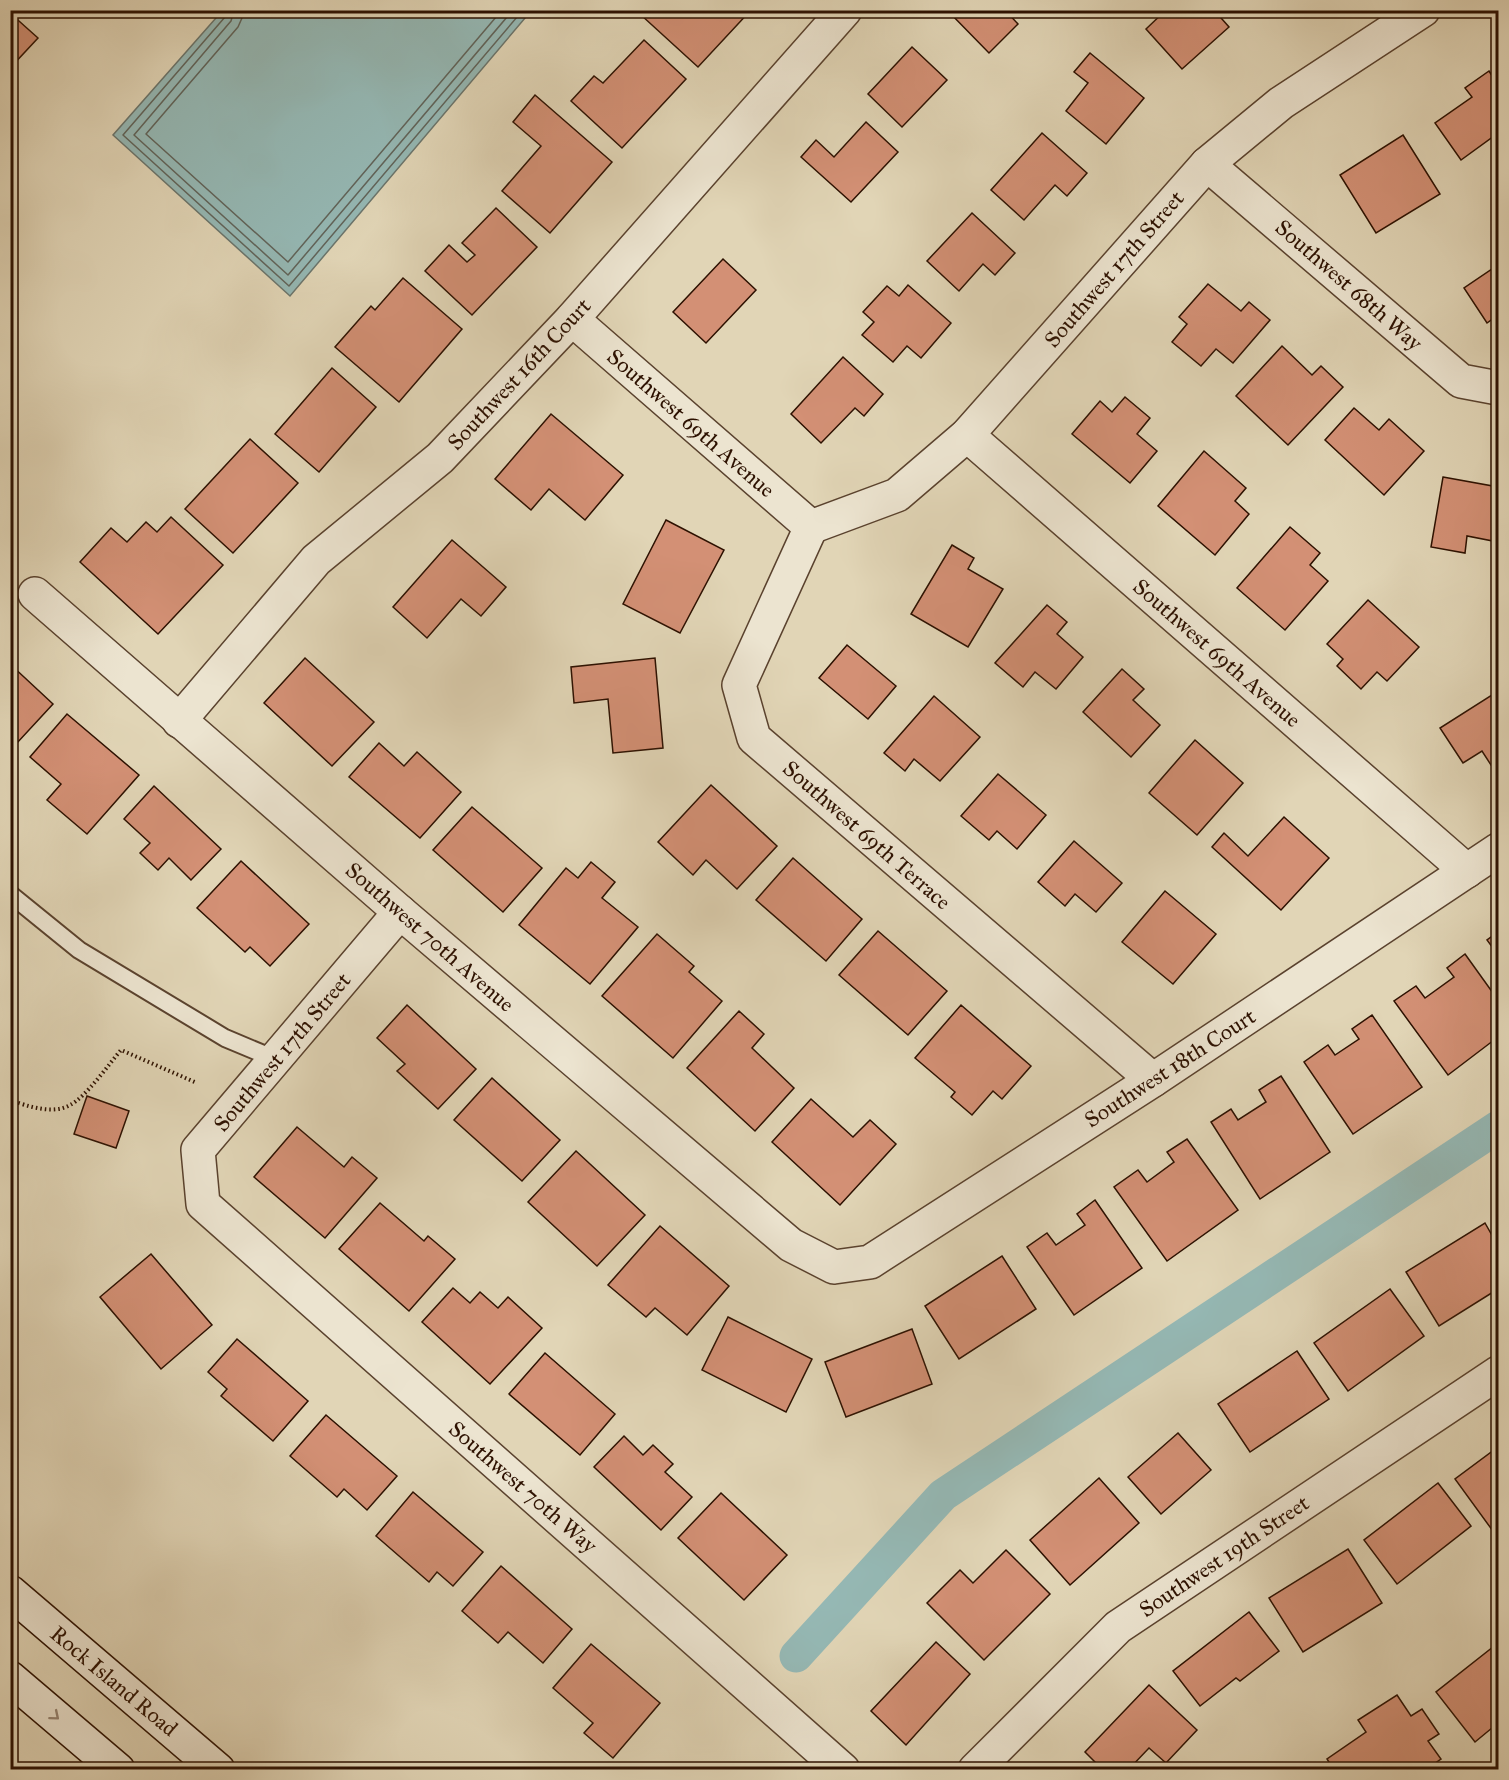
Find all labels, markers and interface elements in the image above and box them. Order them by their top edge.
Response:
street label: Southwest 17th Street [1038,185,1190,353]
street label: Southwest 68th Way [1270,214,1429,357]
street label: Southwest 16th Court [442,292,597,456]
street label: Southwest 69th Avenue [602,343,780,503]
street label: Southwest 69th Avenue [1128,573,1306,733]
street label: Southwest 69th Terrace [777,755,957,915]
street label: Southwest 70th Avenue [340,856,520,1018]
street label: Southwest 17th Street [208,967,356,1137]
street label: Southwest 18th Court [1079,1003,1261,1133]
street label: Southwest 70th Way [443,1415,603,1559]
street label: Southwest 19th Street [1134,1489,1314,1623]
street label: Rock Island Road [45,1620,183,1742]
one-way arrow [48,1708,59,1719]

